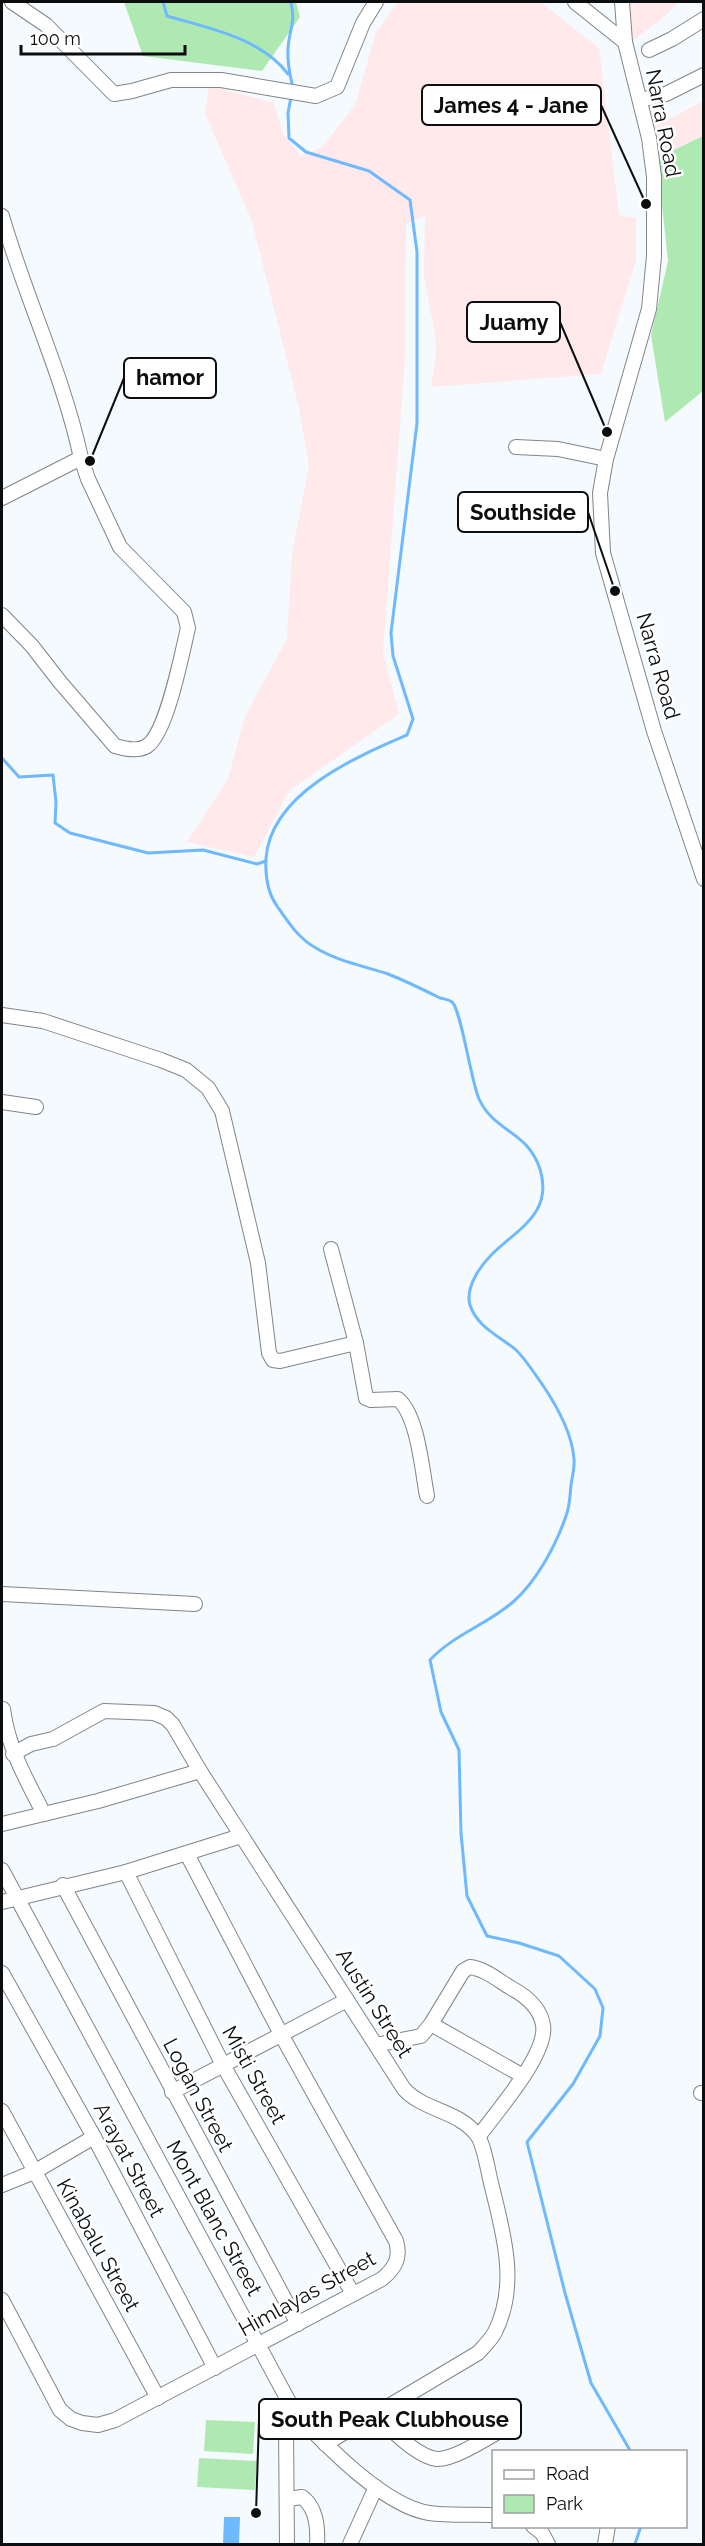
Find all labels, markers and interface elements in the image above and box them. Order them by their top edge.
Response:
scale bar [21,18,184,56]
text: 100 m [30,28,81,49]
street label: Narra Road [641,67,686,179]
callout: James 4 - Jane [422,85,601,125]
text: James 4 - Jane [434,92,588,118]
callout: Juamy [467,302,560,342]
text: Juamy [479,309,549,335]
callout: hamor [124,358,216,398]
text: hamor [136,364,205,390]
callout: Southside [458,492,588,532]
text: Southside [470,499,576,525]
street label: Narra Road [631,610,686,722]
street label: Austin Street [331,1944,418,2062]
street label: Misti Street [217,2021,292,2128]
street label: Logan Street [158,2034,239,2156]
street label: Arayat Street [89,2098,170,2221]
street label: Mont Blanc Street [161,2136,267,2300]
street label: Kinabalu Street [52,2174,145,2316]
street label: Himlayas Street [234,2246,379,2341]
callout: South Peak Clubhouse [259,2399,521,2439]
text: South Peak Clubhouse [271,2406,509,2432]
legend [492,2450,687,2528]
text: Road [546,2463,589,2484]
text: Park [546,2493,583,2514]

